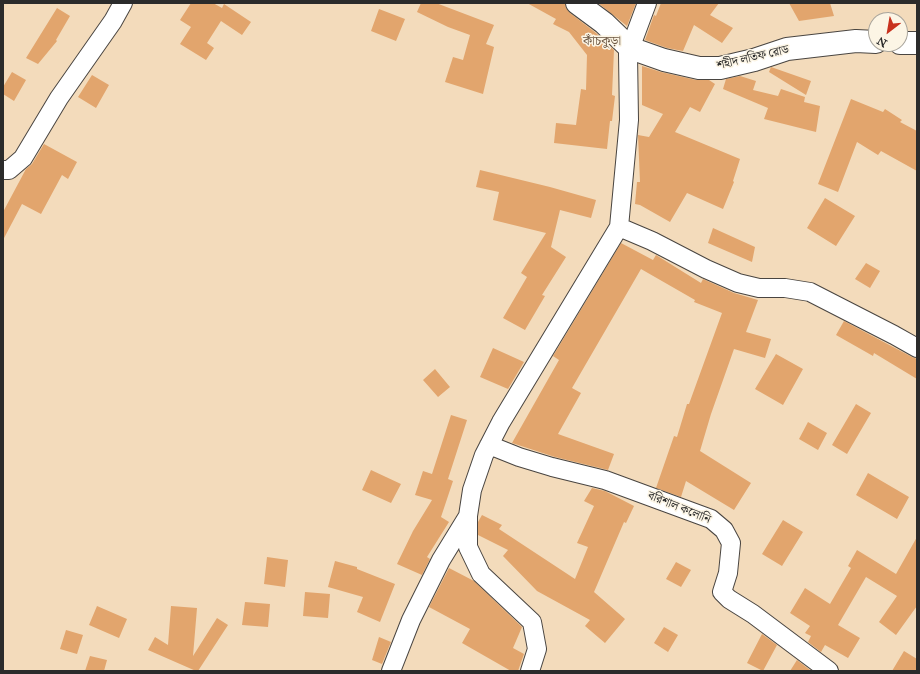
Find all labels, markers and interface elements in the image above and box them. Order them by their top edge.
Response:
north arrow [868,12,908,52]
district label: কাঁচকুড়া [583,34,621,50]
text: N [875,34,889,50]
street label: শহীদ লতিফ রোড [716,43,790,73]
street label: বরিশাল কলোনি [645,489,713,527]

